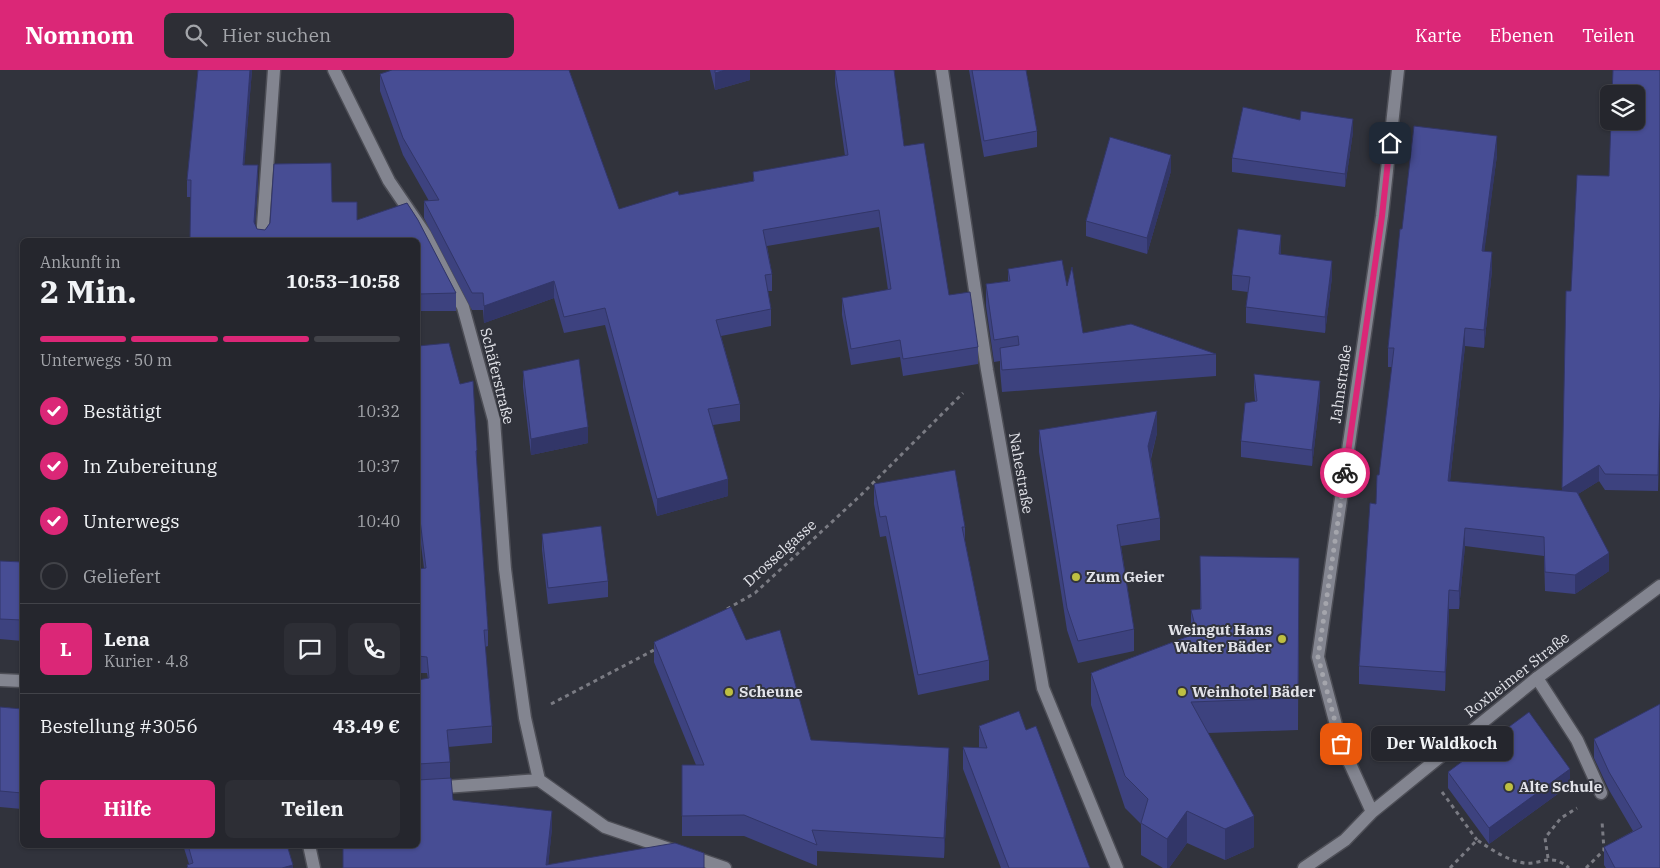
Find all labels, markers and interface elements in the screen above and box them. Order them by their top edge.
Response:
search box [164,13,514,58]
text: Nomnom [25,19,134,51]
icon: search [182,21,210,49]
text: Hier suchen [222,23,331,47]
text: Karte [1415,24,1461,47]
text: Ebenen [1489,24,1554,47]
text: Teilen [1582,24,1635,47]
map controls [1600,85,1645,130]
button: layers [1600,85,1645,130]
pin [1369,122,1411,164]
icon: home [1376,129,1404,157]
text: Ankunft in [40,252,121,272]
text: 10:53–10:58 [286,269,400,293]
text: 2 Min. [40,270,137,312]
street label: Schäferstraße [476,326,519,426]
street label: Jahnstraße [1326,344,1355,424]
text: Unterwegs · 50 m [40,350,172,370]
icon: check [40,397,68,425]
text: Bestätigt [83,399,162,423]
text: 10:32 [357,401,400,421]
street label: Nahestraße [1005,431,1038,515]
courier [1320,448,1370,498]
icon: check [40,452,68,480]
text: In Zubereitung [83,454,217,478]
text: 10:37 [357,456,400,476]
icon: bike [1331,459,1359,487]
icon: check [40,507,68,535]
text: Unterwegs [83,509,179,533]
text: 10:40 [357,511,400,531]
street label: Drosselgasse [739,515,820,590]
text: Geliefert [83,564,161,588]
place label: Zum Geier [1086,567,1165,586]
marker: Zum Geier [1070,571,1082,583]
place label: Weingut Hans Walter Bäder [1168,620,1273,656]
button: chat [284,623,336,675]
button: phone [348,623,400,675]
text: Lena [104,627,150,651]
street label: Roxheimer Straße [1461,628,1573,721]
marker: Weingut Hans Walter Bäder [1276,633,1288,645]
text: L [60,637,72,661]
text: Kurier · 4.8 [104,651,189,671]
place label: Scheune [739,682,803,701]
place label: Weinhotel Bäder [1192,682,1316,701]
marker: Scheune [723,686,735,698]
marker: Weinhotel Bäder [1176,686,1188,698]
text: Bestellung #3056 [40,714,198,738]
text: 43.49 € [333,714,400,738]
pin [1320,723,1362,765]
callout: Der Waldkoch [1371,726,1514,762]
icon: bag [1327,730,1355,758]
text: Der Waldkoch [1386,733,1498,753]
place label: Alte Schule [1519,777,1602,796]
button: Hilfe [40,780,215,838]
button: Teilen [225,780,400,838]
marker: Alte Schule [1503,781,1515,793]

